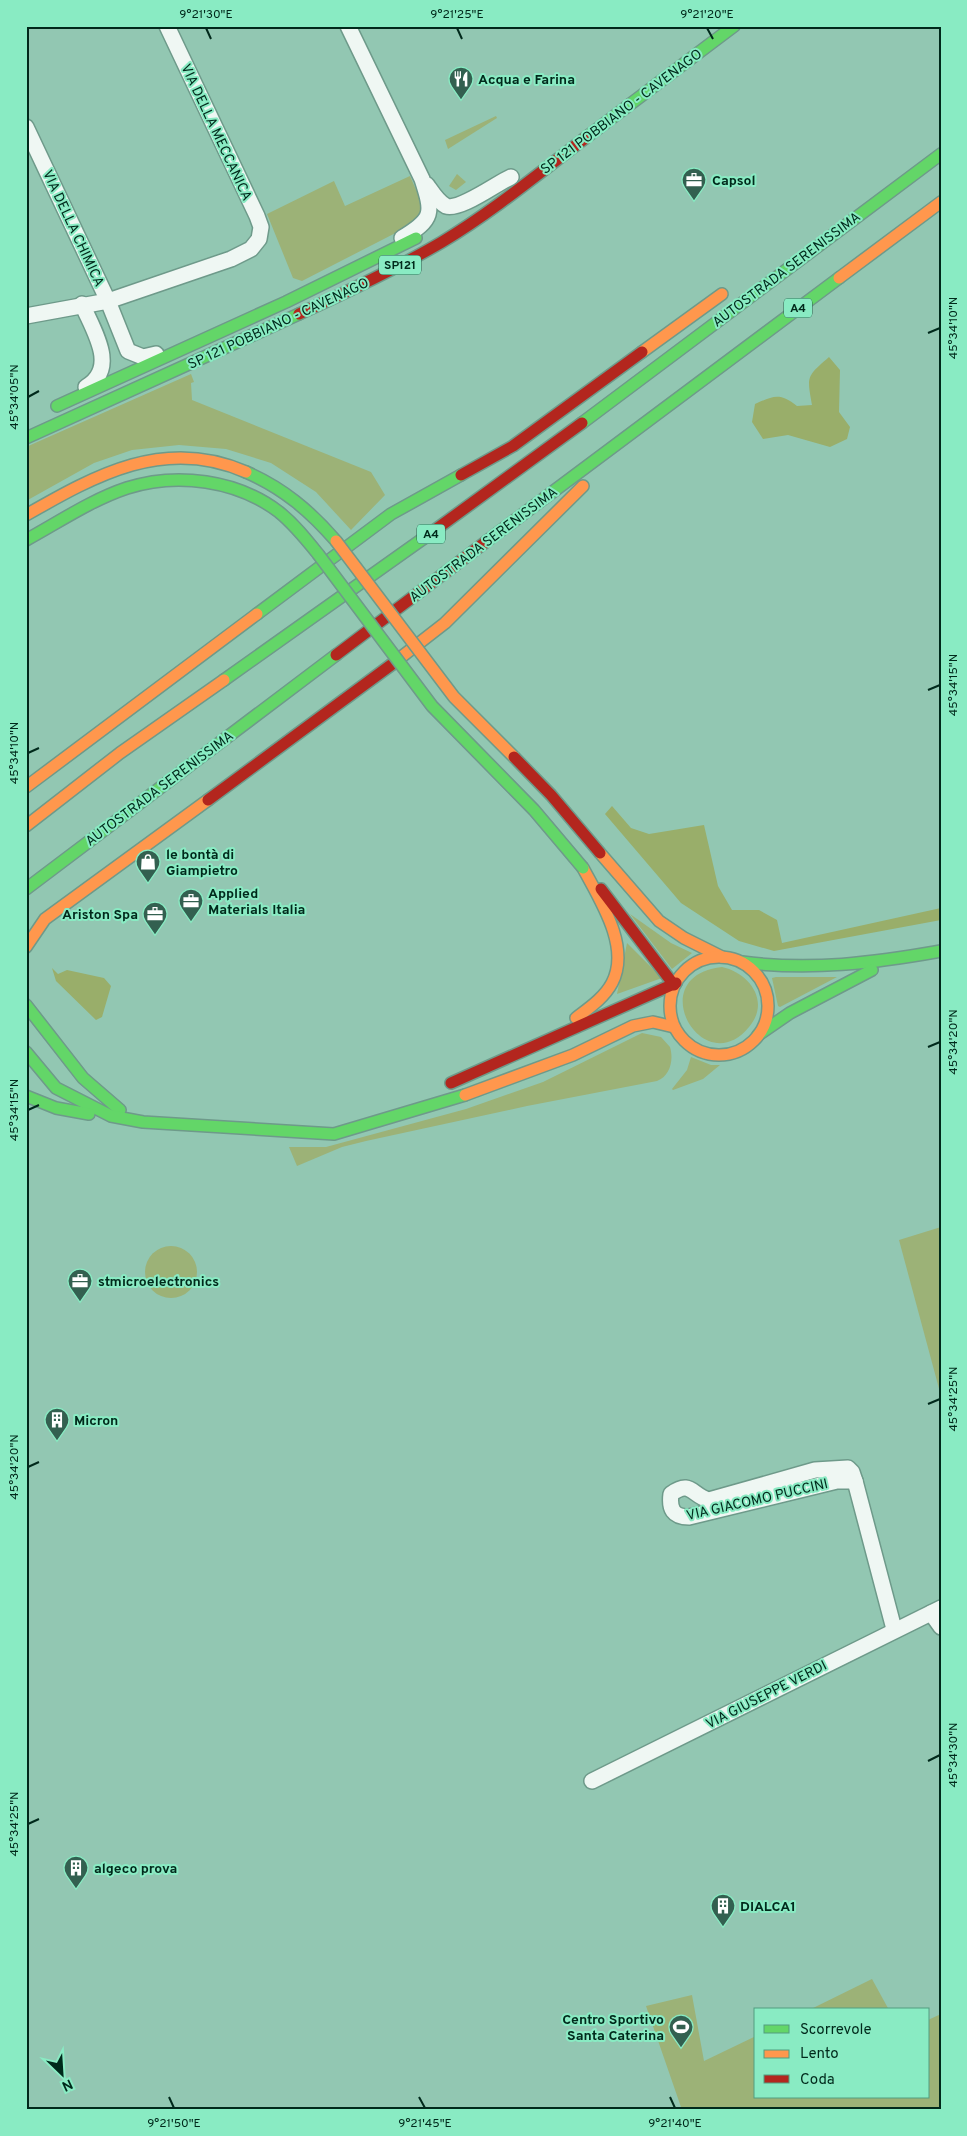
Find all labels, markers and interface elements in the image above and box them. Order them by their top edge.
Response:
text: 9°21'30"E [179,7,233,23]
text: 9°21'25"E [430,7,484,23]
text: 9°21'20"E [680,7,734,23]
street label: SP 121 POBBIANO - CAVENAGO [538,46,706,178]
street label: VIA DELLA MECCANICA [176,61,255,204]
restaurant icon: Acqua e Farina [448,66,474,100]
place label: Acqua e Farina [478,72,575,89]
street label: VIA DELLA CHIMICA [38,167,107,290]
office icon: Capsol [681,167,707,201]
place label: Capsol [712,173,756,190]
street label: AUTOSTRADA SERENISSIMA [709,209,864,332]
road number: SP121 [379,256,421,274]
street label: SP 121 POBBIANO - CAVENAGO [185,275,372,374]
text: 45°34'10"N [946,297,962,359]
road number: A4 [784,298,812,318]
text: 45°34'05"N [7,364,23,430]
street label: AUTOSTRADA SERENISSIMA [406,484,561,607]
road number: A4 [417,524,445,544]
text: 45°34'15"N [946,654,962,716]
text: 45°34'10"N [7,722,23,784]
street label: AUTOSTRADA SERENISSIMA [82,728,237,851]
place label: le bontà di Giampietro [166,847,238,880]
shop icon: le bontà di Giampietro [135,849,161,883]
place label: Applied Materials Italia [208,886,305,919]
office icon: Applied Materials Italia [178,888,204,922]
office icon: Ariston Spa [142,901,168,935]
place label: Ariston Spa [62,907,138,924]
text: 45°34'20"N [946,1009,962,1075]
text: 45°34'15"N [7,1079,23,1141]
office icon: stmicroelectronics [67,1268,93,1302]
place label: stmicroelectronics [98,1274,219,1291]
text: 45°34'25"N [946,1366,962,1432]
building icon: Micron [44,1407,70,1441]
place label: Micron [74,1413,118,1430]
text: 45°34'20"N [7,1434,23,1500]
street label: VIA GIACOMO PUCCINI [685,1476,830,1525]
street label: VIA GIUSEPPE VERDI [703,1657,830,1733]
text: 45°34'30"N [946,1722,962,1788]
text: 45°34'25"N [7,1791,23,1857]
building icon: algeco prova [63,1855,89,1889]
place label: algeco prova [94,1861,177,1878]
building icon: DIALCA1 [710,1893,736,1927]
place label: DIALCA1 [740,1899,796,1916]
legend [754,2008,930,2098]
place label: Centro Sportivo Santa Caterina [562,2012,664,2045]
sports icon: Centro Sportivo Santa Caterina [668,2014,694,2048]
text: Scorrevole [800,2021,872,2040]
text: Lento [800,2045,839,2064]
north arrow [38,2048,88,2098]
text: Coda [800,2071,835,2090]
text: N [59,2075,75,2094]
text: 9°21'50"E [147,2116,201,2132]
text: 9°21'45"E [398,2116,452,2132]
text: 9°21'40"E [648,2116,702,2132]

